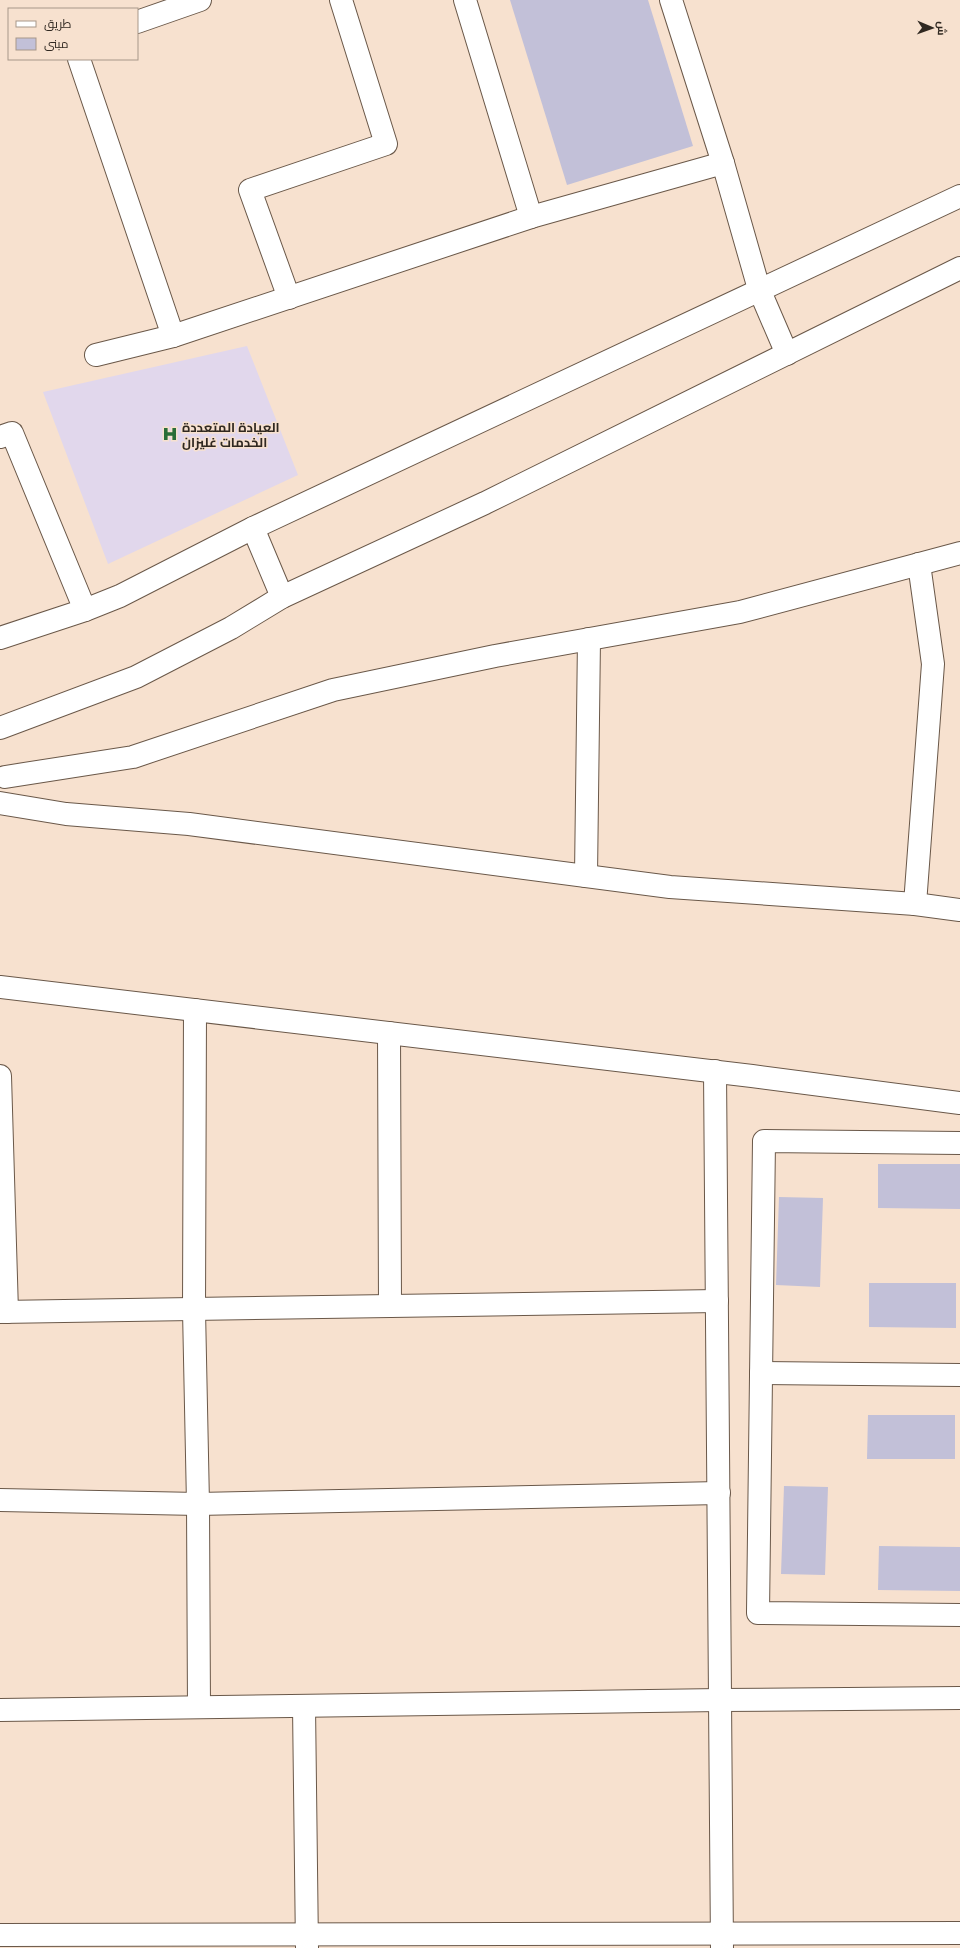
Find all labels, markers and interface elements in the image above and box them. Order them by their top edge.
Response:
legend [8,8,138,60]
north arrow [912,8,952,48]
text: طريق [44,17,72,31]
text: ش [935,21,948,36]
text: مبنى [44,37,69,51]
place label: العيادة المتعددة الخدمات غليزان [182,420,280,450]
hospital icon: العيادة المتعددة الخدمات غليزان [161,425,179,443]

